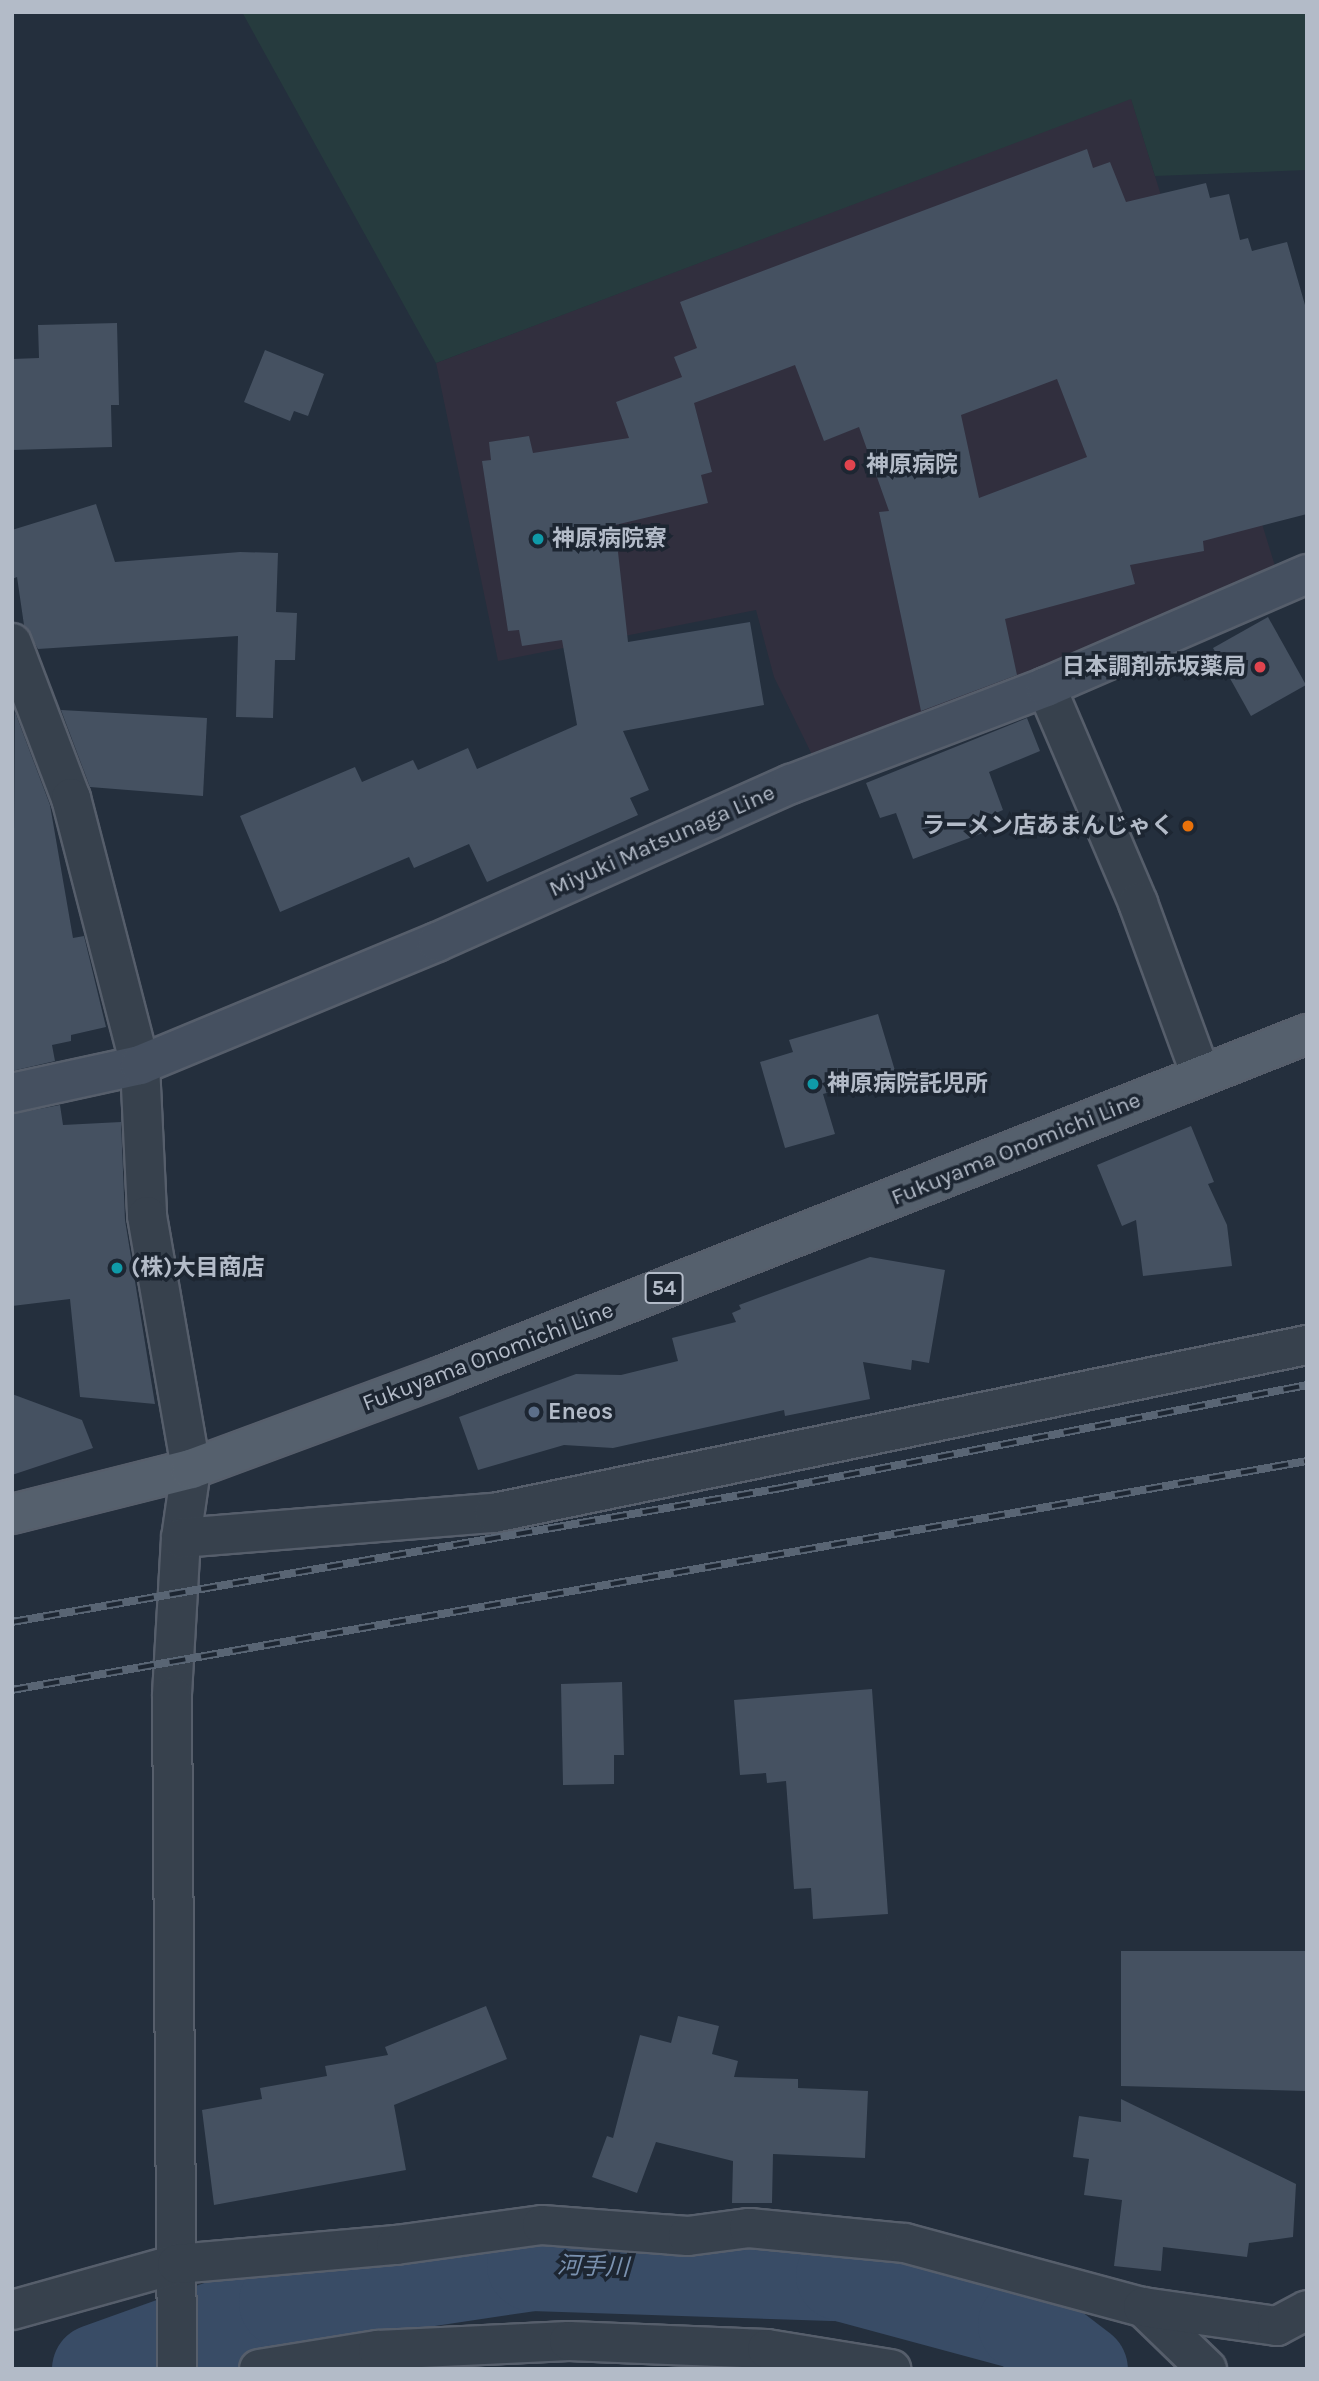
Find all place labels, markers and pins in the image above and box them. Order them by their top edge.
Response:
place label: 神原病院 [866,451,958,479]
marker: 神原病院 [840,455,860,475]
place label: 神原病院寮 [552,525,667,553]
marker: 神原病院寮 [530,531,546,547]
place label: 日本調剤赤坂薬局 [1062,653,1246,681]
marker: 日本調剤赤坂薬局 [1252,659,1268,675]
place label: ラーメン店あまんじゃく [921,812,1174,840]
marker: ラーメン店あまんじゃく [1180,818,1196,834]
place label: 神原病院託児所 [827,1070,988,1098]
marker: 神原病院託児所 [805,1076,821,1092]
place label: (株)大目商店 [131,1254,264,1282]
marker: (株)大目商店 [109,1260,125,1276]
place label: Eneos [548,1398,613,1426]
marker: Eneos [526,1404,542,1420]

